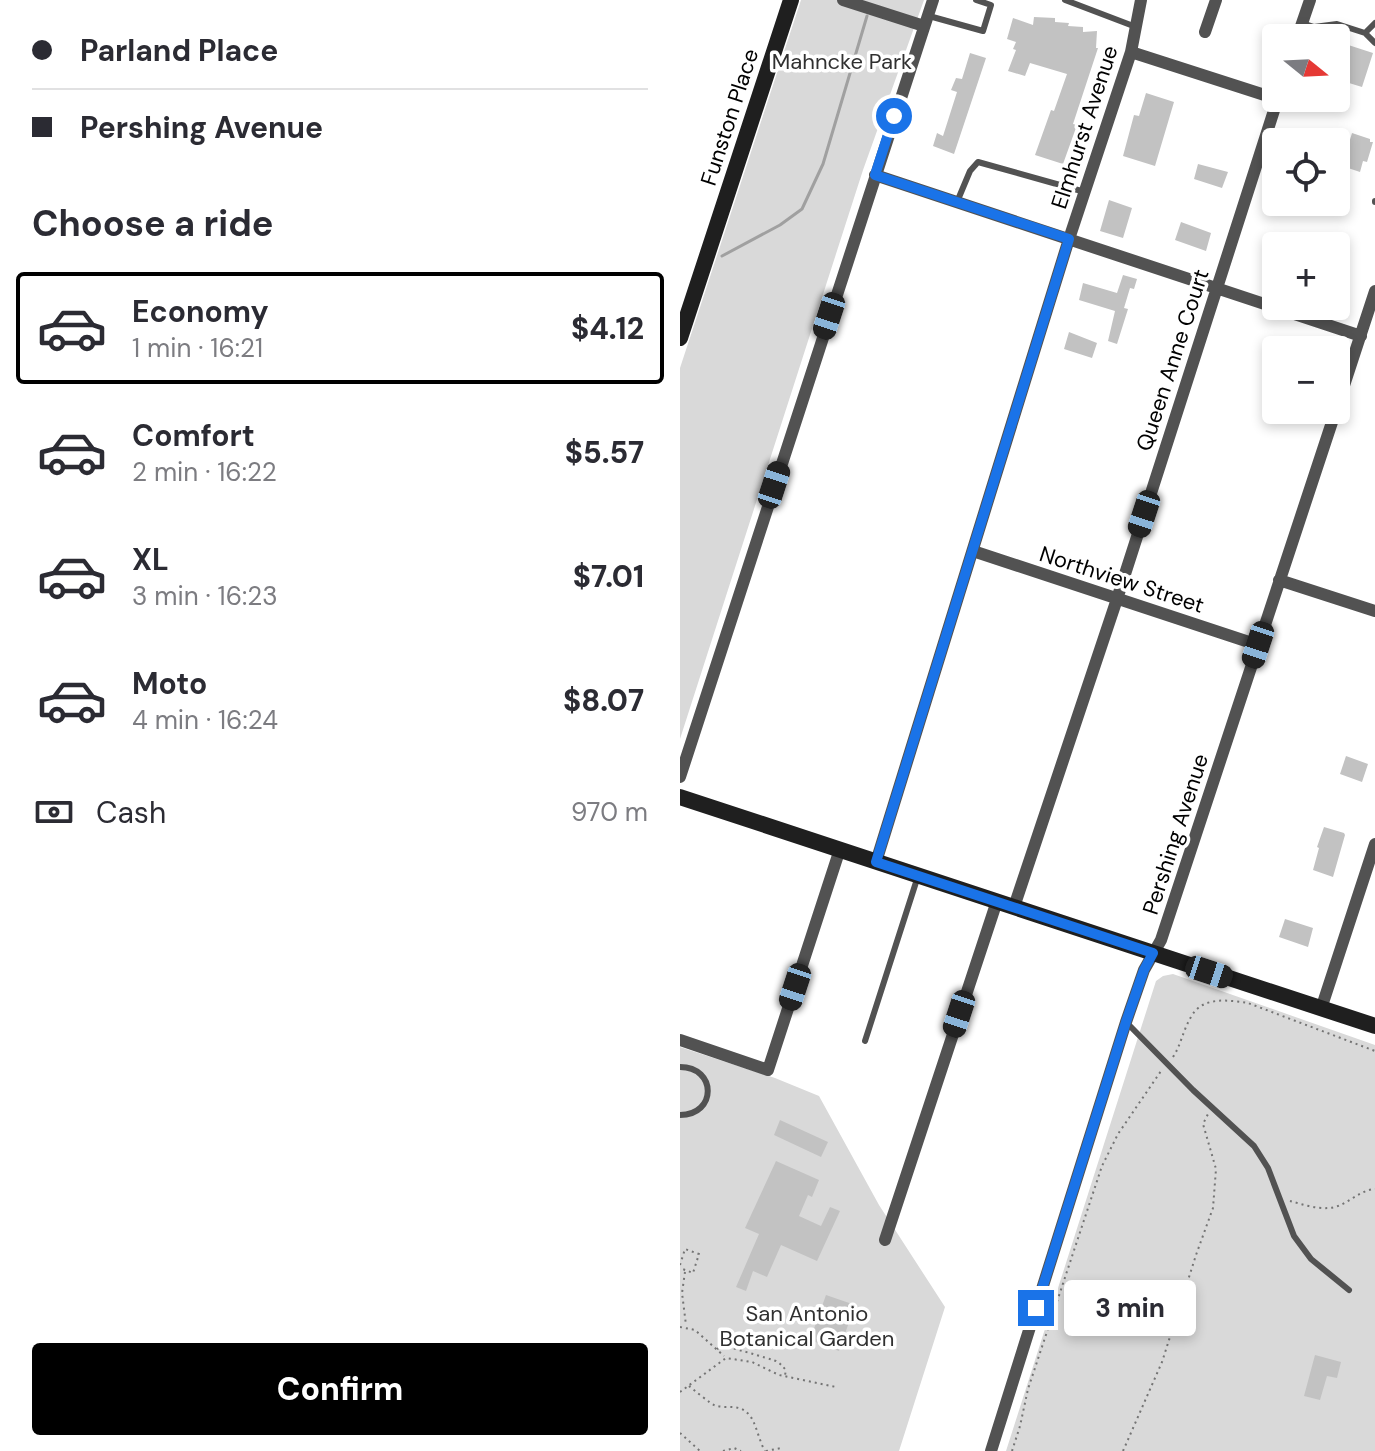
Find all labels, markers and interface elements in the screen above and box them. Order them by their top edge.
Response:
north arrow [1262,24,1350,112]
map controls [1262,24,1350,424]
text: Parland Place [80,31,278,70]
street label: Elmhurst Avenue [1044,42,1125,213]
street label: Funston Place [694,45,765,189]
park label: Mahncke Park [772,47,912,76]
route start [876,98,912,134]
text: Pershing Avenue [80,108,323,147]
button: locate [1262,128,1350,216]
text: Choose a ride [32,200,273,247]
button: + [1262,232,1350,320]
street label: Queen Anne Court [1129,266,1216,455]
car [810,289,848,343]
icon: car [36,292,108,364]
text: Economy [132,292,269,331]
text: $4.12 [571,309,644,348]
text: 1 min · 16:21 [132,331,263,365]
button: − [1262,336,1350,424]
icon: car [36,416,108,488]
text: Comfort [132,416,255,455]
text: $5.57 [565,433,644,472]
text: 2 min · 16:22 [132,455,277,489]
car [755,458,793,512]
car [1125,487,1163,541]
street label: Northview Street [1036,539,1208,620]
icon: car [36,540,108,612]
text: XL [132,540,169,579]
text: $7.01 [573,557,644,596]
text: 3 min · 16:23 [132,579,278,613]
car [1239,618,1277,672]
icon: car [36,664,108,736]
text: Moto [132,664,207,703]
text: $8.07 [563,681,644,720]
text: 4 min · 16:24 [132,703,278,737]
street label: Pershing Avenue [1136,750,1215,918]
icon: cash [32,790,76,834]
text: Cash [96,793,166,832]
text: 970 m [571,795,648,829]
car [1182,953,1236,991]
car [776,960,814,1014]
car [940,987,978,1041]
callout: 3 min [1064,1280,1196,1336]
route end [1018,1290,1054,1326]
text: 3 min [1095,1291,1165,1325]
park label: San Antonio Botanical Garden [720,1299,894,1353]
button: Confirm [32,1343,648,1435]

